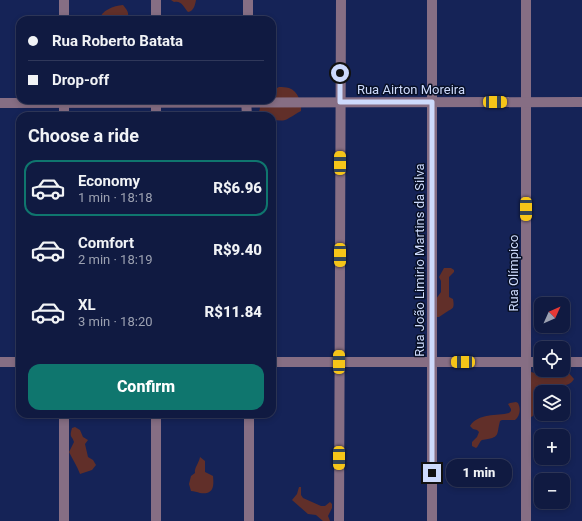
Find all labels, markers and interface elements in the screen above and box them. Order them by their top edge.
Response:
text: Rua Roberto Batata [52,32,183,50]
route start [331,64,349,82]
text: Drop-off [52,71,109,89]
street label: Rua Airton Moreira [357,82,465,97]
car [483,96,507,108]
text: Choose a ride [28,125,139,146]
car [334,151,346,175]
street label: Rua João Limirio Martins da Silva [412,163,427,357]
icon: car [30,170,66,206]
text: Economy [78,172,140,190]
text: R$6.96 [213,179,262,197]
text: 1 min · 18:18 [78,190,153,205]
car [520,197,532,221]
icon: car [30,232,66,268]
text: Comfort [78,234,134,252]
street label: Rua Olímpico [506,235,521,311]
text: R$9.40 [213,241,262,259]
car [334,243,346,267]
text: 2 min · 18:19 [78,252,153,267]
icon: car [30,294,66,330]
text: XL [78,296,96,314]
north arrow [534,297,570,333]
map controls [534,297,570,509]
text: R$11.84 [205,303,262,321]
text: 3 min · 18:20 [78,314,153,329]
button: locate [534,341,570,377]
car [333,350,345,374]
car [451,356,475,368]
button: Confirm [28,364,264,410]
button: layers [534,385,570,421]
button: + [534,429,570,465]
car [333,446,345,470]
callout: 1 min [446,459,512,487]
route end [423,464,441,482]
text: 1 min [463,465,495,480]
button: − [534,473,570,509]

